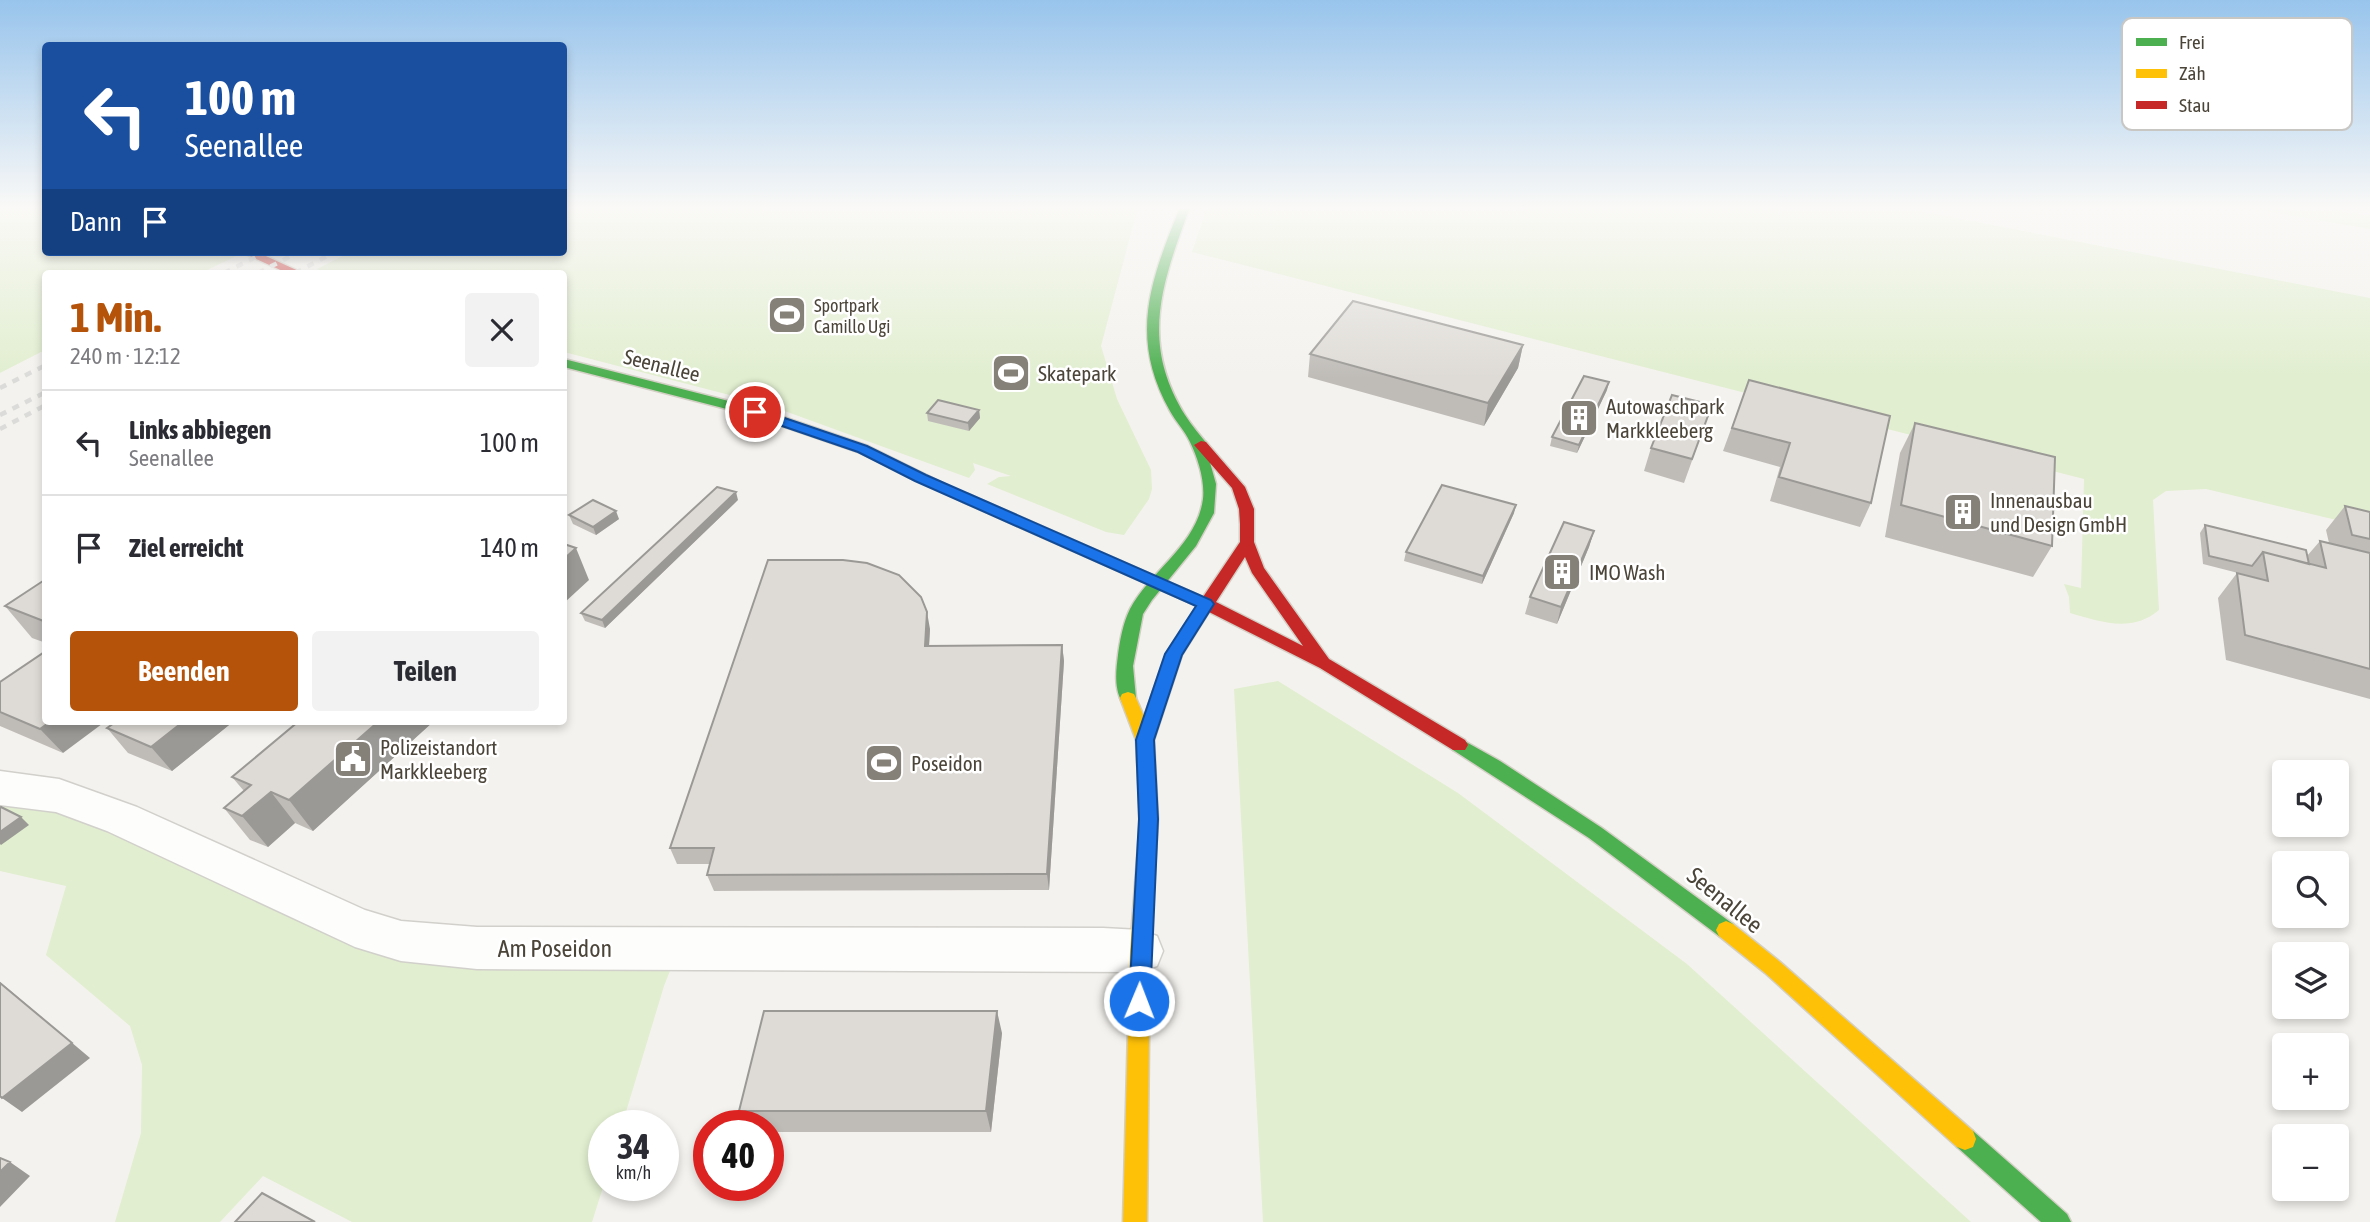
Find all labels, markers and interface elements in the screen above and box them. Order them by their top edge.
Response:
legend [2122,18,2352,130]
text: Frei [2179,31,2205,53]
text: Zäh [2179,62,2206,84]
text: 100 m [185,69,296,125]
icon: left [70,70,161,161]
text: Stau [2179,94,2210,116]
text: Seenallee [185,127,303,164]
icon: arrive [136,203,174,241]
text: Dann [70,207,122,237]
text: 1 Min. [70,293,161,341]
button: close [465,293,539,367]
sports icon: Sportpark Camillo Ugi [766,294,808,336]
place label: Sportpark Camillo Ugi [814,295,890,337]
text: 240 m · 12:12 [70,343,181,369]
street label: Seenallee [621,344,703,386]
sports icon: Skatepark [990,352,1032,394]
place label: Skatepark [1038,361,1116,385]
pin [725,382,785,442]
icon: arrive [736,393,774,431]
place label: Autowaschpark Markkleeberg [1606,394,1725,442]
building icon: Autowaschpark Markkleeberg [1558,397,1600,439]
text: Links abbiegen [129,415,271,445]
icon: left [70,424,108,462]
text: 100 m [480,428,539,458]
text: Seenallee [129,445,214,471]
place label: Innenausbau und Design GmbH [1990,488,2127,536]
building icon: Innenausbau und Design GmbH [1942,491,1984,533]
icon: arrive [70,529,108,567]
text: Ziel erreicht [129,533,244,563]
text: 140 m [480,533,539,563]
building icon: IMO Wash [1541,551,1583,593]
place label: IMO Wash [1589,560,1666,584]
button: Beenden [70,631,298,711]
button: Teilen [312,631,539,711]
place label: Polizeistandort Markkleeberg [380,735,497,783]
public building icon: Polizeistandort Markkleeberg [332,738,374,780]
sports icon: Poseidon [863,742,905,784]
place label: Poseidon [911,751,983,775]
map controls [2272,760,2349,1201]
button: sound [2272,760,2349,837]
button: search [2272,851,2349,928]
street label: Seenallee [1682,862,1768,938]
street label: Am Poseidon [498,935,612,962]
button: layers [2272,942,2349,1019]
position arrow [1102,964,1176,1038]
button: + [2272,1033,2349,1110]
speed limit sign: 40 [693,1110,784,1201]
button: − [2272,1124,2349,1201]
text: 34 [617,1126,650,1166]
text: km/h [616,1162,651,1183]

